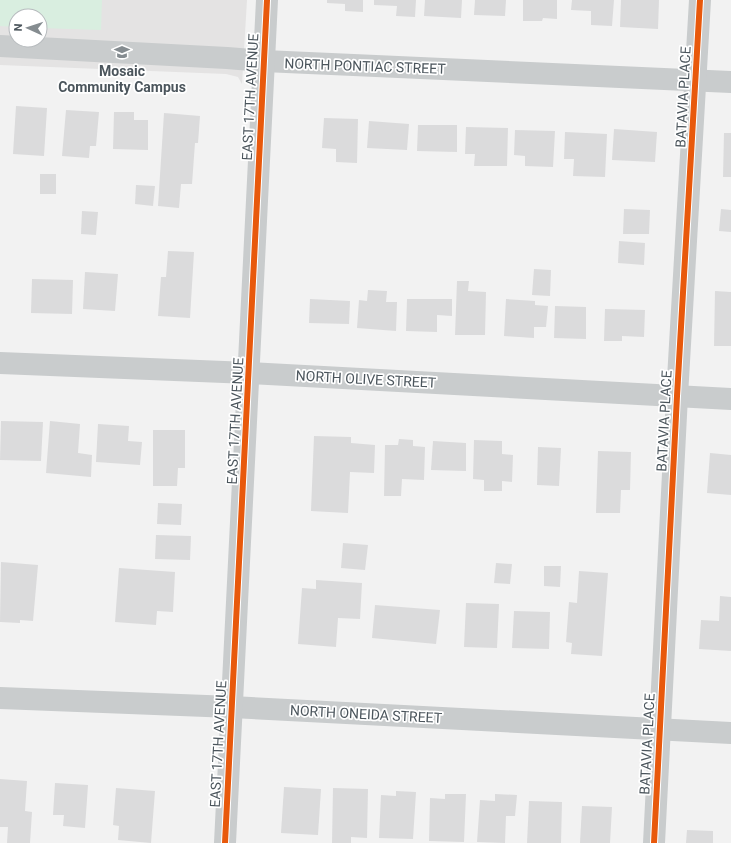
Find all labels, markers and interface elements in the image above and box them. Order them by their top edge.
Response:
north arrow [8,8,48,48]
text: N [12,23,25,32]
street label: EAST 17TH AVENUE [239,33,261,161]
school or university icon: Mosaic Community Campus [113,43,131,61]
street label: BATAVIA PLACE [672,46,694,148]
street label: NORTH PONTIAC STREET [284,55,447,77]
place label: Mosaic Community Campus [58,63,186,95]
street label: EAST 17TH AVENUE [224,357,246,485]
street label: NORTH OLIVE STREET [295,367,437,391]
street label: BATAVIA PLACE [653,370,675,472]
street label: EAST 17TH AVENUE [207,680,229,808]
street label: BATAVIA PLACE [636,693,658,795]
street label: NORTH ONEIDA STREET [290,702,443,726]

